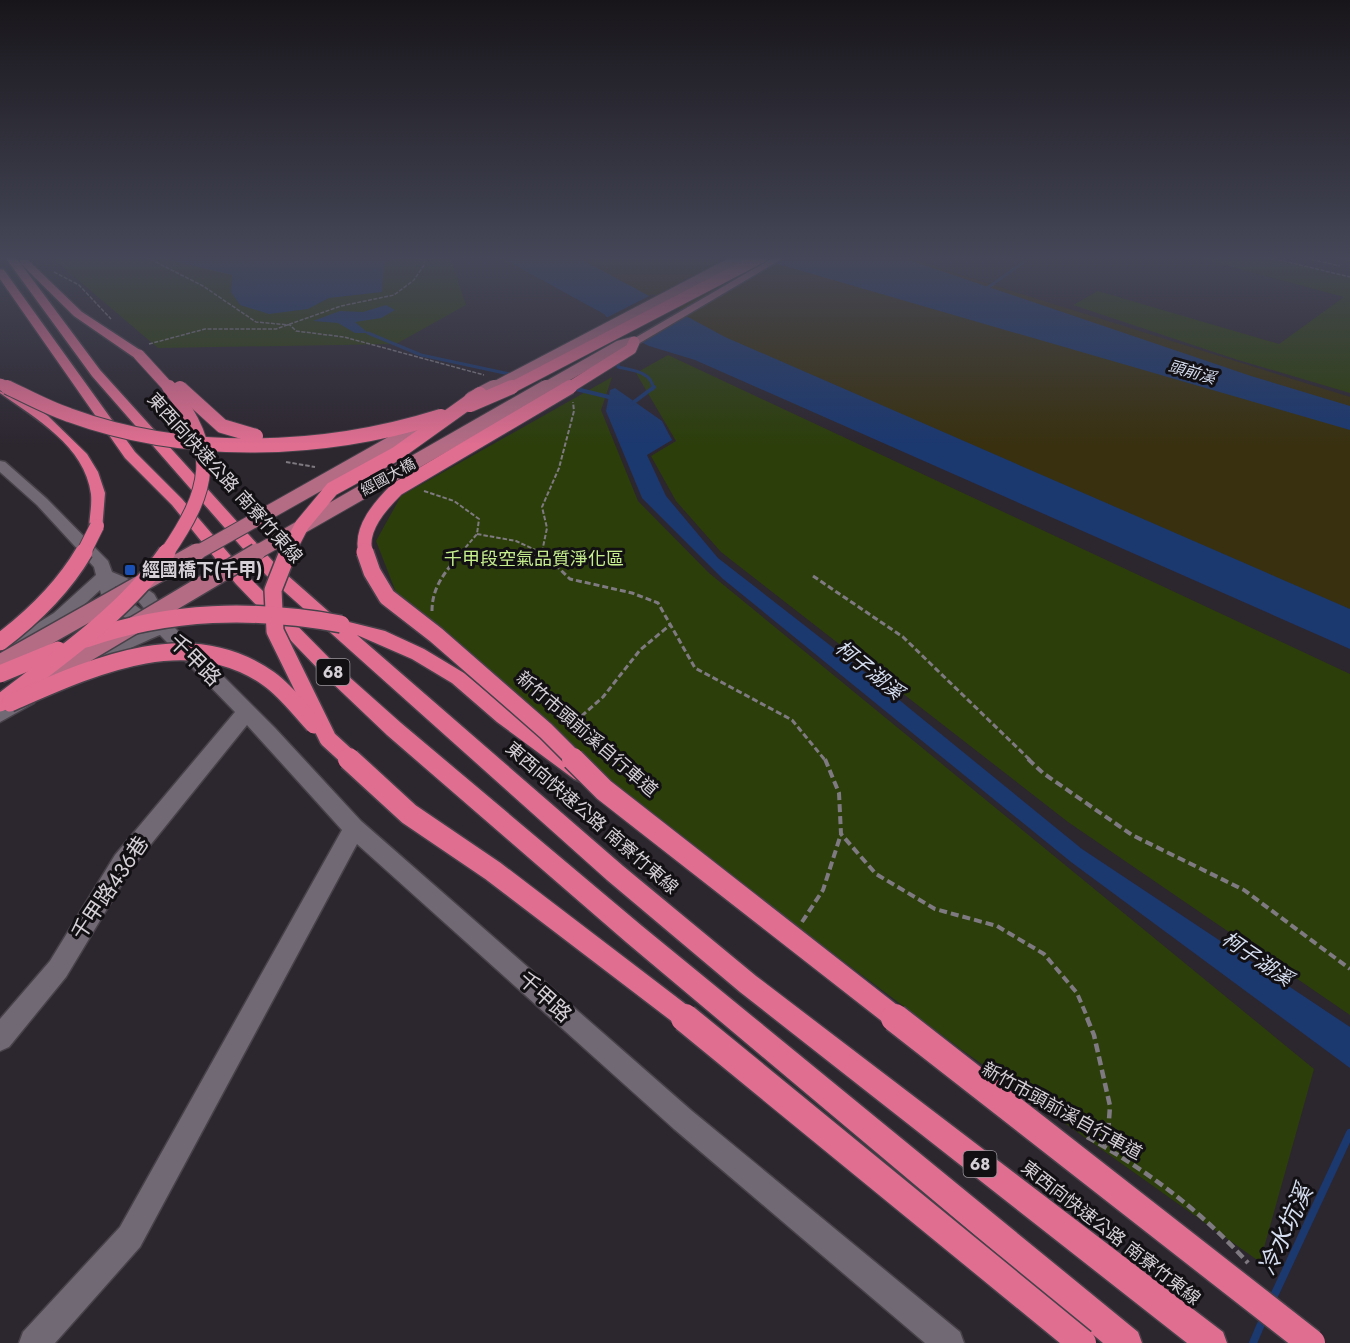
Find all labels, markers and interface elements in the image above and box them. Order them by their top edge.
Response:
water label: 頭前溪 [1166,354,1220,390]
street label: 東西向快速公路 南寮竹東線 [141,387,309,569]
street label: 經國大橋 [356,453,420,501]
park label: 千甲段空氣品質淨化區 [444,546,624,572]
place label: 經國橋下(千甲) [142,557,262,583]
marker: 經國橋下(千甲) [123,563,137,577]
street label: 千甲路 [162,627,228,693]
water label: 柯子湖溪 [829,634,912,708]
road number: 68 [316,659,350,685]
street label: 新竹市頭前溪自行車道 [511,665,663,803]
street label: 東西向快速公路 南寮竹東線 [500,736,684,900]
street label: 千甲路436巷 [64,830,156,946]
water label: 柯子湖溪 [1216,925,1301,995]
street label: 千甲路 [512,965,578,1029]
street label: 新竹市頭前溪自行車道 [977,1056,1147,1166]
road number: 68 [964,1151,996,1177]
street label: 東西向快速公路 南寮竹東線 [1016,1155,1206,1311]
water label: 冷水坑溪 [1249,1176,1322,1281]

